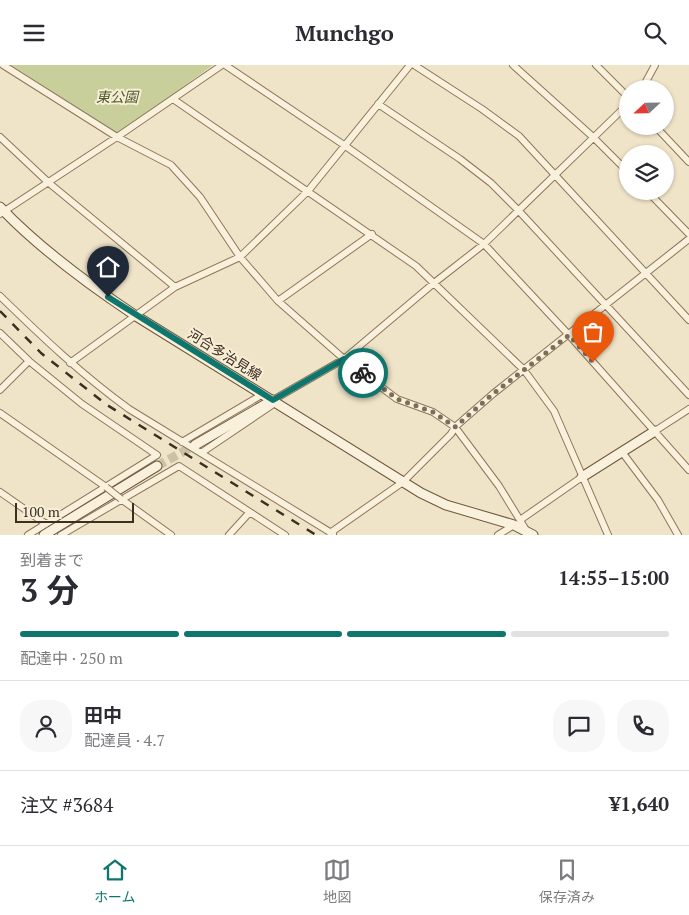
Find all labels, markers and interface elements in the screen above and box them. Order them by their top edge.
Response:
text: Munchgo [295,18,394,47]
icon: menu [20,19,48,47]
icon: search [641,19,669,47]
north arrow [619,80,674,135]
map controls [619,80,674,200]
park label: 東公園 [96,87,140,106]
button: layers [619,145,674,200]
pin [87,246,129,297]
icon: home [94,253,122,281]
pin [572,311,614,362]
icon: bag [579,318,607,346]
street label: 河合多治見線 [184,324,266,384]
courier [338,348,388,398]
icon: bike [349,359,377,387]
scale bar [15,500,134,523]
text: 100 m [22,502,60,521]
text: 到着まで [20,549,84,571]
text: 14:55–15:00 [558,565,669,590]
text: 3 分 [20,569,79,611]
text: 配達中 · 250 m [20,647,123,669]
button: person [20,700,72,752]
button: chat [553,700,605,752]
button: phone [617,700,669,752]
text: 田中 [84,702,122,727]
text: 配達員 · 4.7 [84,729,165,751]
text: ¥1,640 [610,791,669,816]
text: 注文 #3684 [20,792,113,817]
tab: ホーム [94,856,135,906]
tab: 地図 [323,856,351,906]
tab: 保存済み [539,856,595,906]

